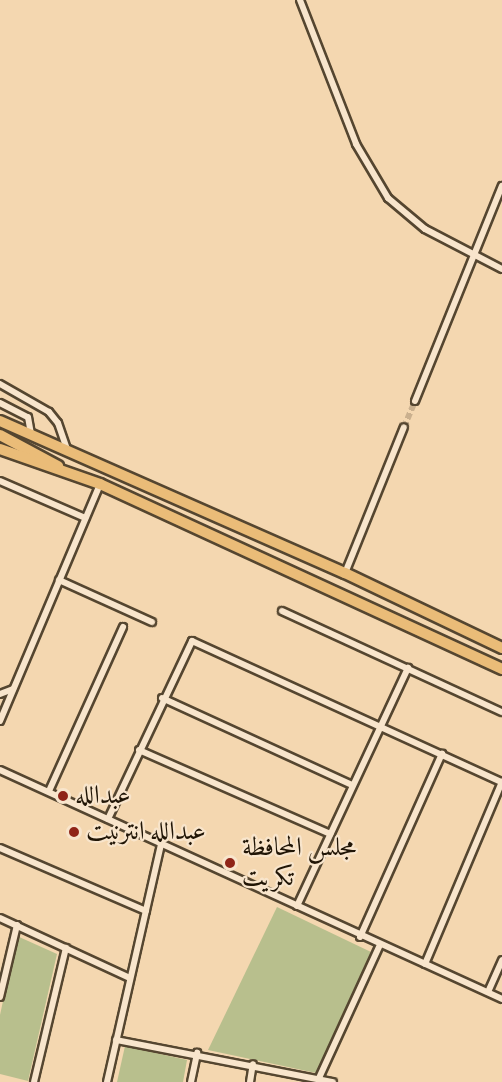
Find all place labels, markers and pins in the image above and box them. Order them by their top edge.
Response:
place label: عبدالله [75,780,131,812]
marker: عبدالله [56,789,70,803]
place label: عبدالله انترنيت [86,816,206,848]
marker: عبدالله انترنيت [67,825,81,839]
place label: مجلس المحافظة تكريت [242,832,356,894]
marker: مجلس المحافظة تكريت [223,856,237,870]

